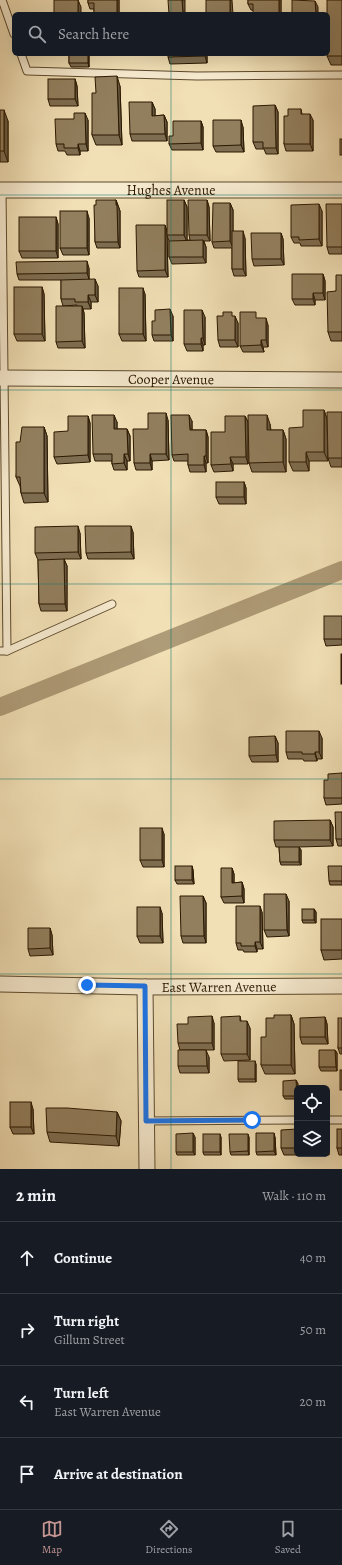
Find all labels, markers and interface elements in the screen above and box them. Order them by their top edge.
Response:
search box [12,12,330,56]
icon: search [26,23,48,45]
text: Search here [58,24,129,44]
street label: Hughes Avenue [126,181,216,200]
street label: Cooper Avenue [128,370,214,389]
route end [78,976,96,994]
street label: East Warren Avenue [161,977,277,997]
map controls [294,1085,330,1157]
button: locate [294,1085,330,1121]
route start [243,1111,261,1129]
button: layers [294,1121,330,1157]
text: 2 min [16,1184,56,1207]
text: Walk · 110 m [262,1187,326,1204]
icon: ahead [16,1247,38,1269]
text: Continue [54,1248,112,1268]
text: 40 m [300,1249,326,1266]
text: Turn right [54,1311,119,1331]
icon: right [16,1319,38,1341]
text: 50 m [300,1321,326,1338]
text: Gillum Street [54,1331,125,1348]
text: Turn left [54,1383,109,1403]
icon: left [16,1391,38,1413]
text: 20 m [300,1393,326,1410]
text: East Warren Avenue [54,1403,161,1420]
icon: arrive [16,1463,38,1485]
text: Arrive at destination [54,1464,183,1484]
tab: Map [41,1518,63,1557]
tab: Directions [145,1518,193,1557]
tab: Saved [275,1518,301,1557]

